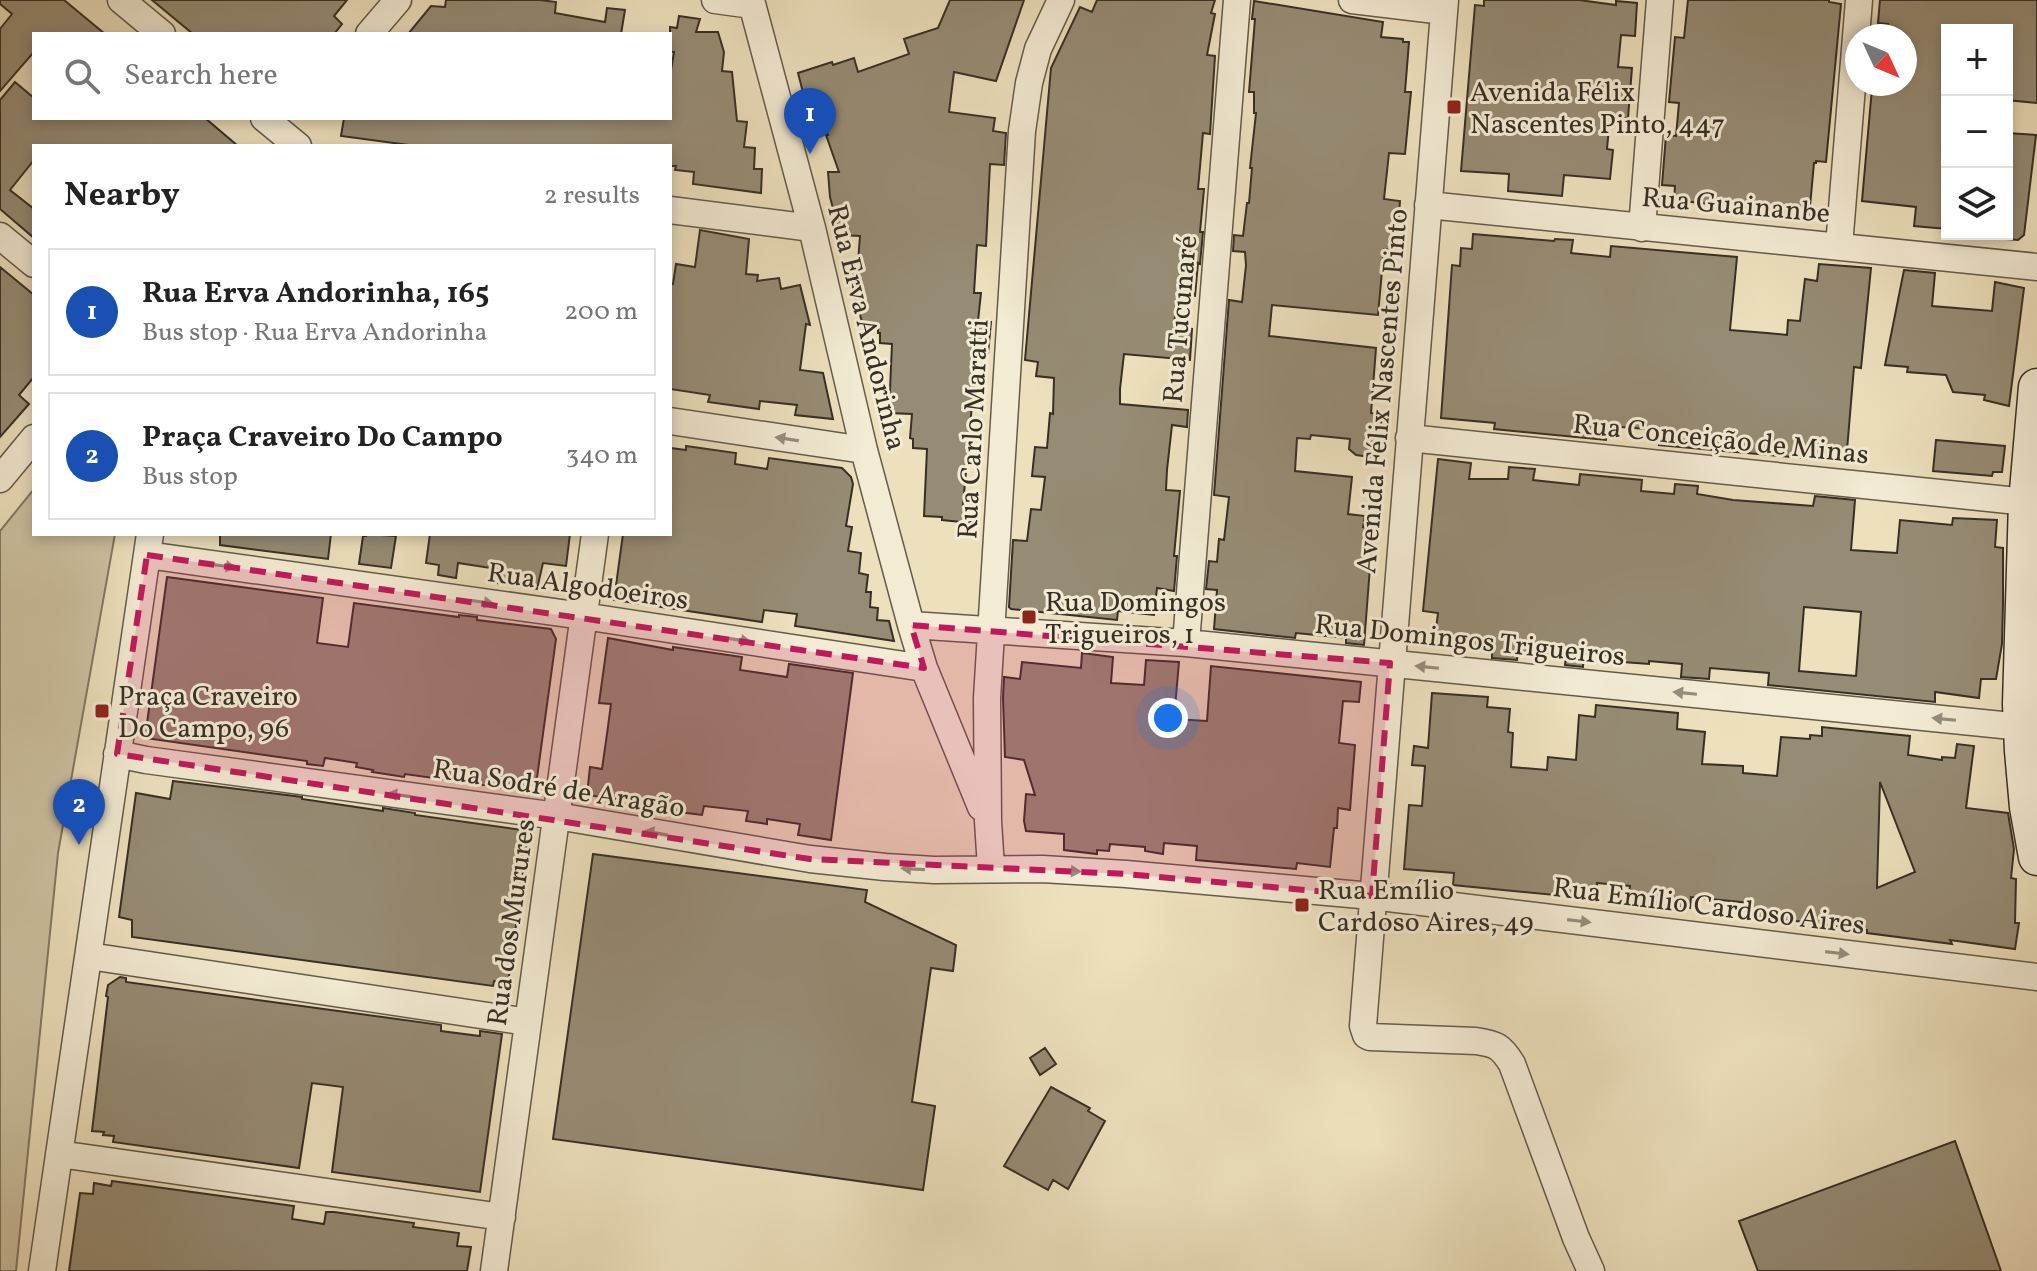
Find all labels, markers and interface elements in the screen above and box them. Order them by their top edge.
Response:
north arrow [1845,24,1917,96]
map controls [1941,24,2013,240]
button: + [1941,24,2013,96]
search box [32,32,672,120]
icon: search [60,54,104,98]
text: Search here [124,55,278,97]
place label: Avenida Félix Nascentes Pinto, 447 [1470,74,1725,145]
pin: 1 [784,88,836,154]
button: − [1941,96,2013,168]
marker: Avenida Félix Nascentes Pinto, 447 [1445,98,1463,116]
button: layers [1941,168,2013,240]
text: Nearby [64,173,180,220]
text: 2 results [544,178,640,214]
street label: Rua Guainanbe [1640,179,1832,234]
street label: Rua Erva Andorinha [816,201,915,455]
street label: Avenida Félix Nascentes Pinto [1348,207,1419,575]
street label: Rua Tucunaré [1155,234,1208,405]
text: Rua Erva Andorinha, 165 [142,273,489,315]
text: 1 [87,294,97,330]
text: 200 m [564,294,638,330]
text: Bus stop · Rua Erva Andorinha [142,315,487,351]
street label: Rua Carlo Maratti [949,318,1000,540]
street label: Rua Conceição de Minas [1571,406,1871,475]
text: Praça Craveiro Do Campo [142,417,503,459]
one-way arrow [775,432,800,445]
text: 2 [85,438,99,474]
text: 340 m [566,438,638,474]
text: Bus stop [142,459,238,495]
street label: Rua Algodoeiros [485,554,691,621]
one-way arrow [212,560,237,573]
place label: Rua Domingos Trigueiros, 1 [1045,584,1226,655]
one-way arrow [469,596,494,609]
street label: Rua Domingos Trigueiros [1313,606,1627,677]
marker: Rua Domingos Trigueiros, 1 [1020,608,1038,626]
one-way arrow [727,634,752,647]
one-way arrow [1414,660,1439,673]
place label: Praça Craveiro Do Campo, 96 [118,678,298,749]
one-way arrow [1672,686,1697,699]
your location [1148,698,1188,738]
marker: Praça Craveiro Do Campo, 96 [93,702,111,720]
one-way arrow [1931,712,1956,725]
street label: Rua Sodré de Aragão [430,750,687,829]
pin: 2 [53,779,105,845]
one-way arrow [386,788,411,801]
street label: Rua dos Murures [479,816,546,1028]
one-way arrow [643,827,668,839]
one-way arrow [900,862,925,875]
one-way arrow [1057,864,1082,877]
street label: Rua Emílio Cardoso Aires [1550,869,1867,946]
place label: Rua Emílio Cardoso Aires, 49 [1318,872,1534,943]
marker: Rua Emílio Cardoso Aires, 49 [1293,896,1311,914]
one-way arrow [1567,915,1592,928]
one-way arrow [1825,946,1850,959]

